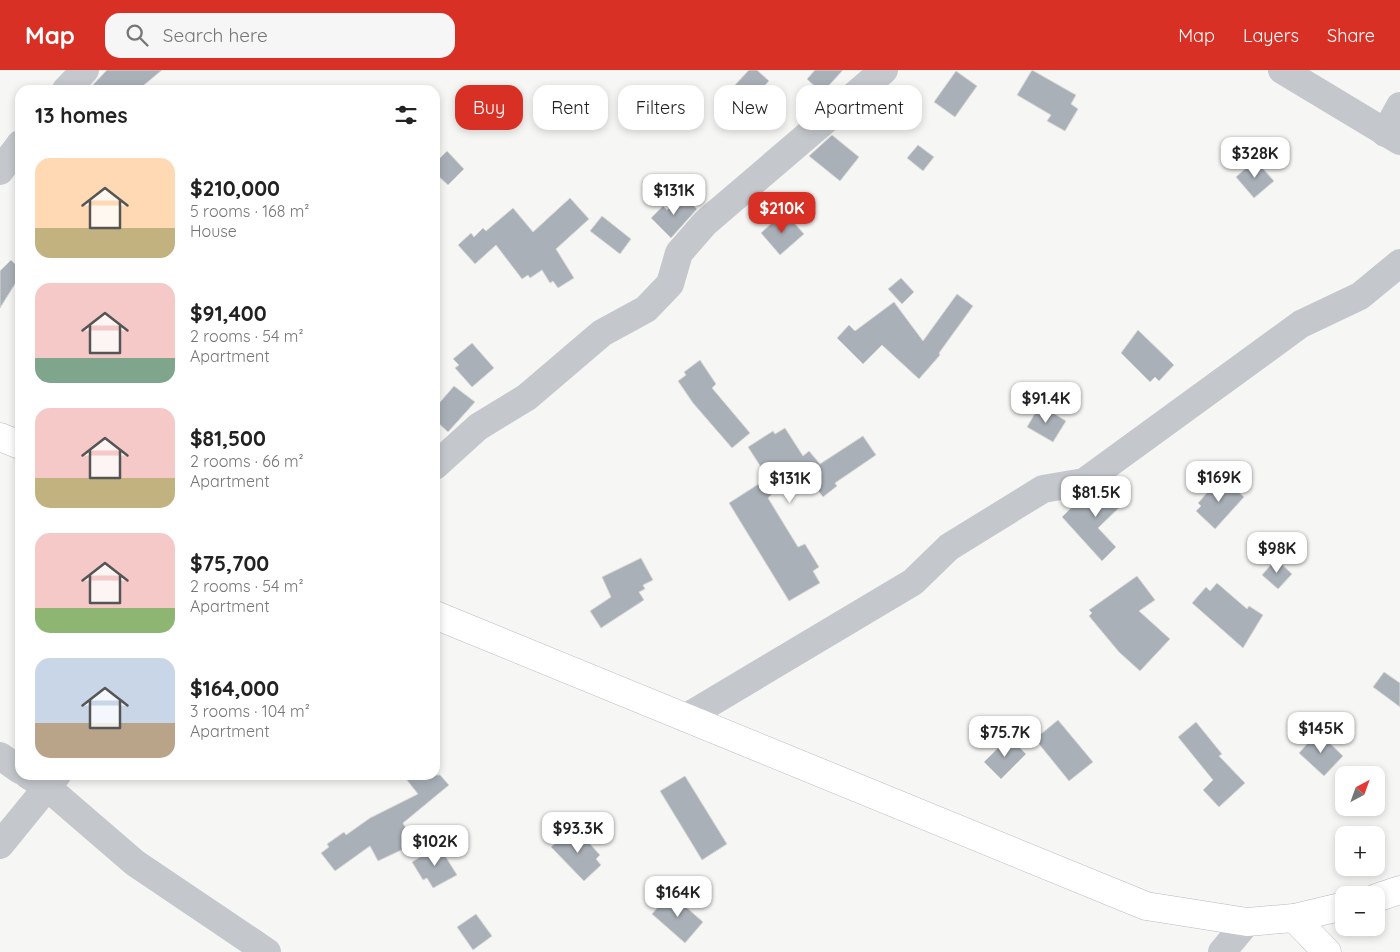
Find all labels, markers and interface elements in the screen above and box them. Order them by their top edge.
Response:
search box [105,13,455,58]
text: Map [25,20,75,50]
icon: search [123,21,151,49]
text: Search here [163,23,268,47]
text: Map [1178,24,1215,47]
text: Layers [1243,24,1299,47]
text: Share [1327,24,1375,47]
chip: Buy [455,85,523,130]
chip: Rent [533,85,608,130]
chip: Filters [618,85,704,130]
chip: New [714,85,786,130]
chip: Apartment [796,85,922,130]
icon: filters [392,101,420,129]
text: 13 homes [35,102,128,128]
pin: $328K [1220,136,1290,179]
text: $328K [1232,143,1278,163]
pin: $131K [639,174,709,216]
text: $210,000 [190,175,280,201]
icon: home [75,178,135,238]
text: $131K [653,180,695,200]
pin: $210K [747,191,817,234]
text: $210K [759,198,805,218]
text: 5 rooms · 168 m² [190,201,309,221]
text: House [190,221,237,241]
text: $91,400 [190,300,267,326]
icon: home [75,303,135,363]
text: 2 rooms · 54 m² [190,326,304,346]
text: Apartment [190,346,270,366]
pin: $91.4K [1005,382,1087,424]
text: $91.4K [1022,388,1070,408]
text: $81,500 [190,425,266,451]
icon: home [75,428,135,488]
text: 2 rooms · 66 m² [190,451,304,471]
pin: $169K [1184,460,1254,503]
pin: $131K [755,462,825,504]
text: $169K [1197,467,1241,487]
text: $131K [769,468,811,488]
text: Apartment [190,471,270,491]
pin: $81.5K [1055,476,1137,518]
text: $81.5K [1072,482,1120,502]
pin: $98K [1247,532,1307,574]
text: $98K [1258,538,1296,558]
text: $75,700 [190,550,269,576]
icon: home [75,553,135,613]
text: 2 rooms · 54 m² [190,576,304,596]
text: Apartment [190,596,270,616]
text: $164,000 [190,675,279,701]
icon: home [75,678,135,738]
text: 3 rooms · 104 m² [190,701,310,721]
pin: $145K [1286,712,1356,754]
pin: $75.7K [964,716,1046,758]
text: $145K [1299,718,1343,738]
text: Apartment [190,721,270,741]
text: $75.7K [980,722,1030,742]
north arrow [1335,766,1385,816]
map controls [1335,766,1385,936]
pin: $93.3K [537,812,619,854]
text: $93.3K [553,818,603,838]
pin: $102K [400,824,470,867]
button: + [1335,826,1385,876]
text: $102K [412,831,458,851]
pin: $164K [643,876,713,918]
text: $164K [656,882,700,902]
button: − [1335,886,1385,936]

